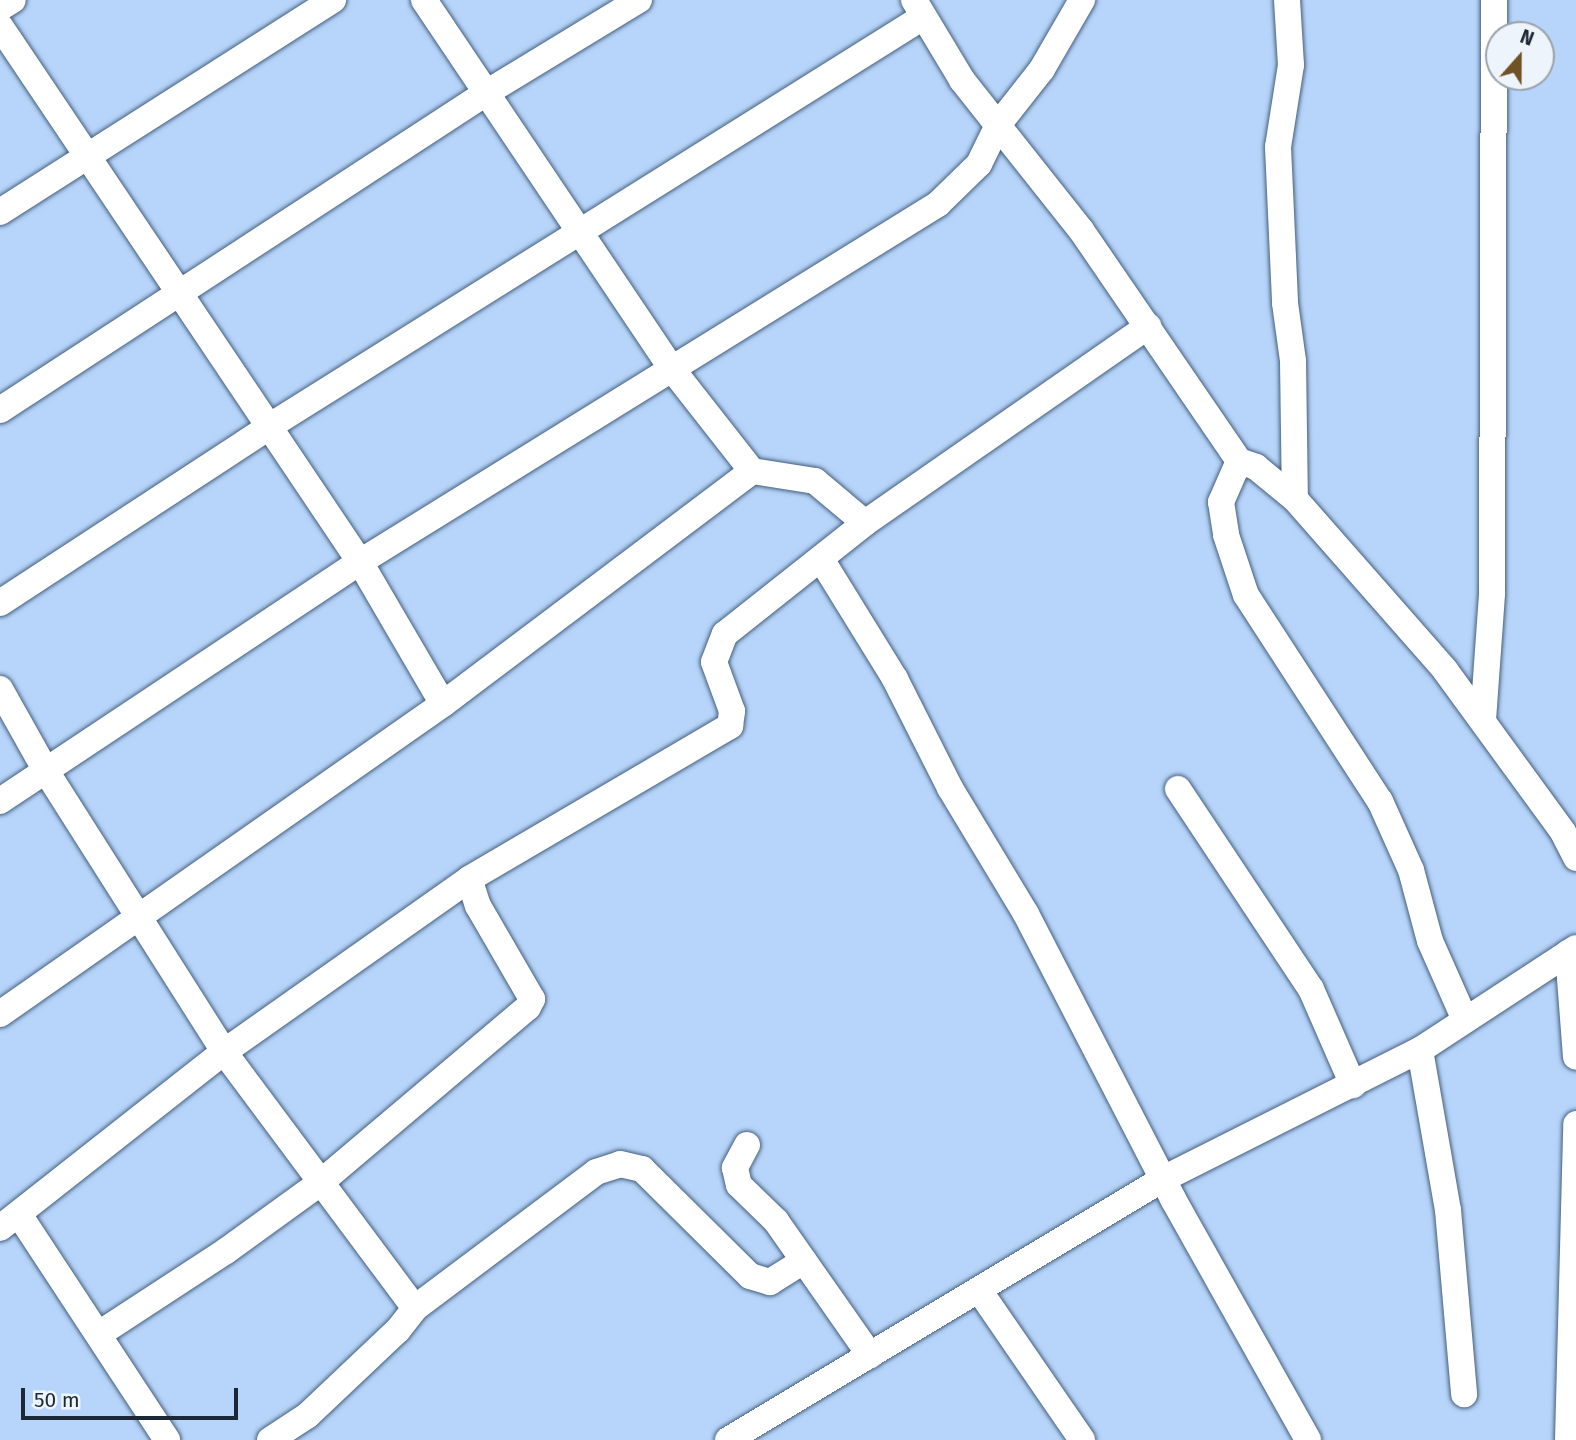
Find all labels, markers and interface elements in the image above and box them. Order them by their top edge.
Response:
north arrow [1485,21,1555,91]
text: N [1517,25,1537,51]
scale bar [24,1374,242,1418]
text: 50 m [34,1387,80,1413]

